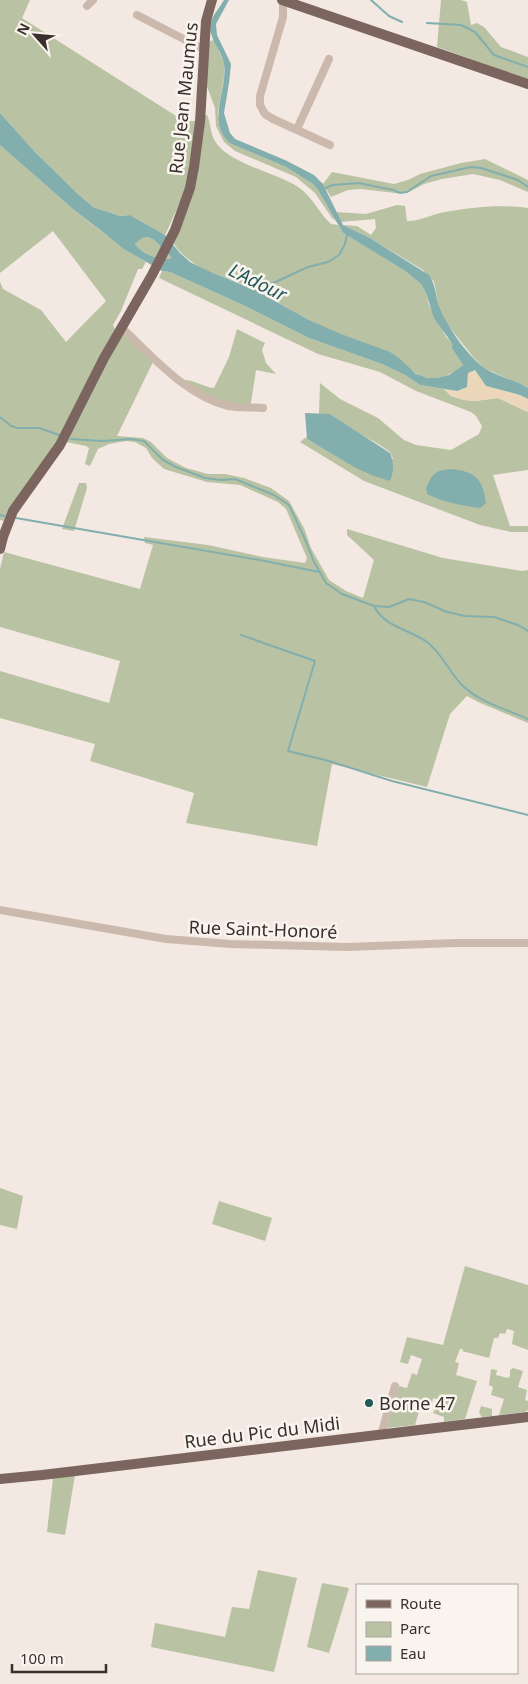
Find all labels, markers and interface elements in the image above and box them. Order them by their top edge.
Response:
north arrow [10,10,60,60]
text: N [12,19,34,38]
street label: Rue Jean Maumus [163,21,203,175]
water label: L'Adour [225,257,293,308]
street label: Rue Saint-Honoré [188,914,338,944]
place label: Borne 47 [379,1391,456,1415]
marker: Borne 47 [363,1397,375,1409]
street label: Rue du Pic du Midi [183,1411,341,1453]
legend [356,1584,518,1674]
text: Route [400,1593,442,1613]
text: Parc [400,1618,431,1638]
scale bar [12,1642,106,1674]
text: Eau [400,1643,426,1663]
text: 100 m [20,1648,64,1668]

